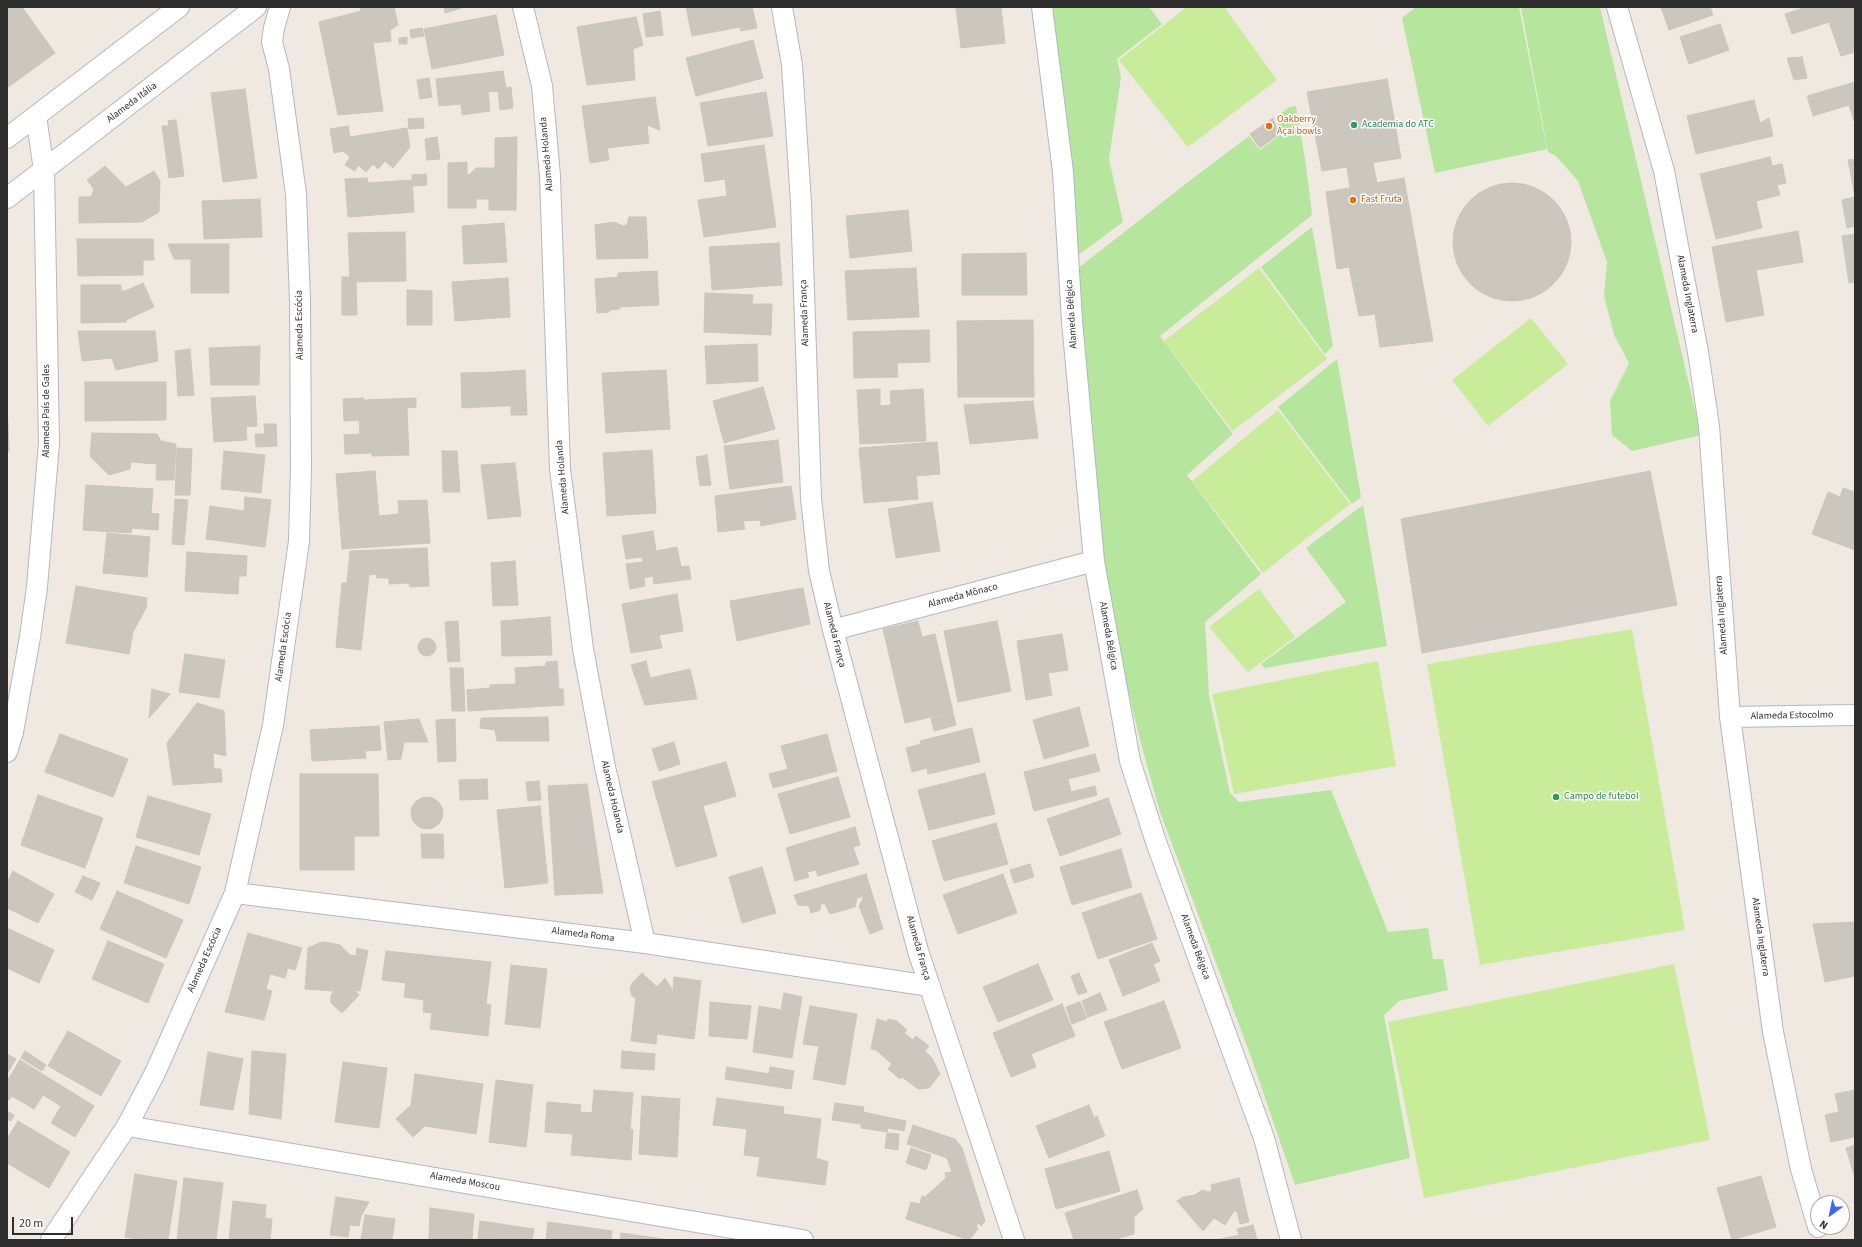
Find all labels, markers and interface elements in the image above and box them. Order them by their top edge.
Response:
street label: Alameda Itália [105,80,159,126]
place label: Oakberry Açaí bowls [1277,114,1321,138]
street label: Alameda Holanda [538,116,556,192]
place label: Academia do ATC [1362,119,1434,131]
marker: Academia do ATC [1349,120,1359,130]
marker: Oakberry Açaí bowls [1264,121,1274,131]
place label: Fast Fruta [1361,194,1402,206]
marker: Fast Fruta [1348,195,1358,205]
street label: Alameda Inglaterra [1674,254,1700,334]
street label: Alameda França [798,279,812,347]
street label: Alameda Bélgica [1064,279,1080,349]
street label: Alameda Escócia [293,290,307,360]
street label: Alameda País de Gales [41,364,53,458]
street label: Alameda Holanda [554,439,572,515]
street label: Alameda Inglaterra [1713,575,1731,655]
street label: Alameda Mônaco [927,581,999,611]
street label: Alameda França [820,601,848,669]
street label: Alameda Bélgica [1096,601,1120,671]
street label: Alameda Escócia [273,611,295,683]
street label: Alameda Estocolmo [1750,709,1834,723]
street label: Alameda Holanda [598,759,626,835]
place label: Campo de futebol [1564,791,1639,803]
marker: Campo de futebol [1551,792,1561,802]
street label: Alameda Inglaterra [1749,897,1771,977]
street label: Alameda Bélgica [1178,912,1212,982]
street label: Alameda França [903,914,933,982]
street label: Alameda Roma [551,925,615,945]
street label: Alameda Escócia [185,926,225,994]
street label: Alameda Moscou [429,1170,501,1194]
north arrow [1810,1195,1850,1235]
scale bar [14,1209,75,1235]
text: 20 m [19,1215,43,1232]
text: N [1817,1216,1831,1233]

